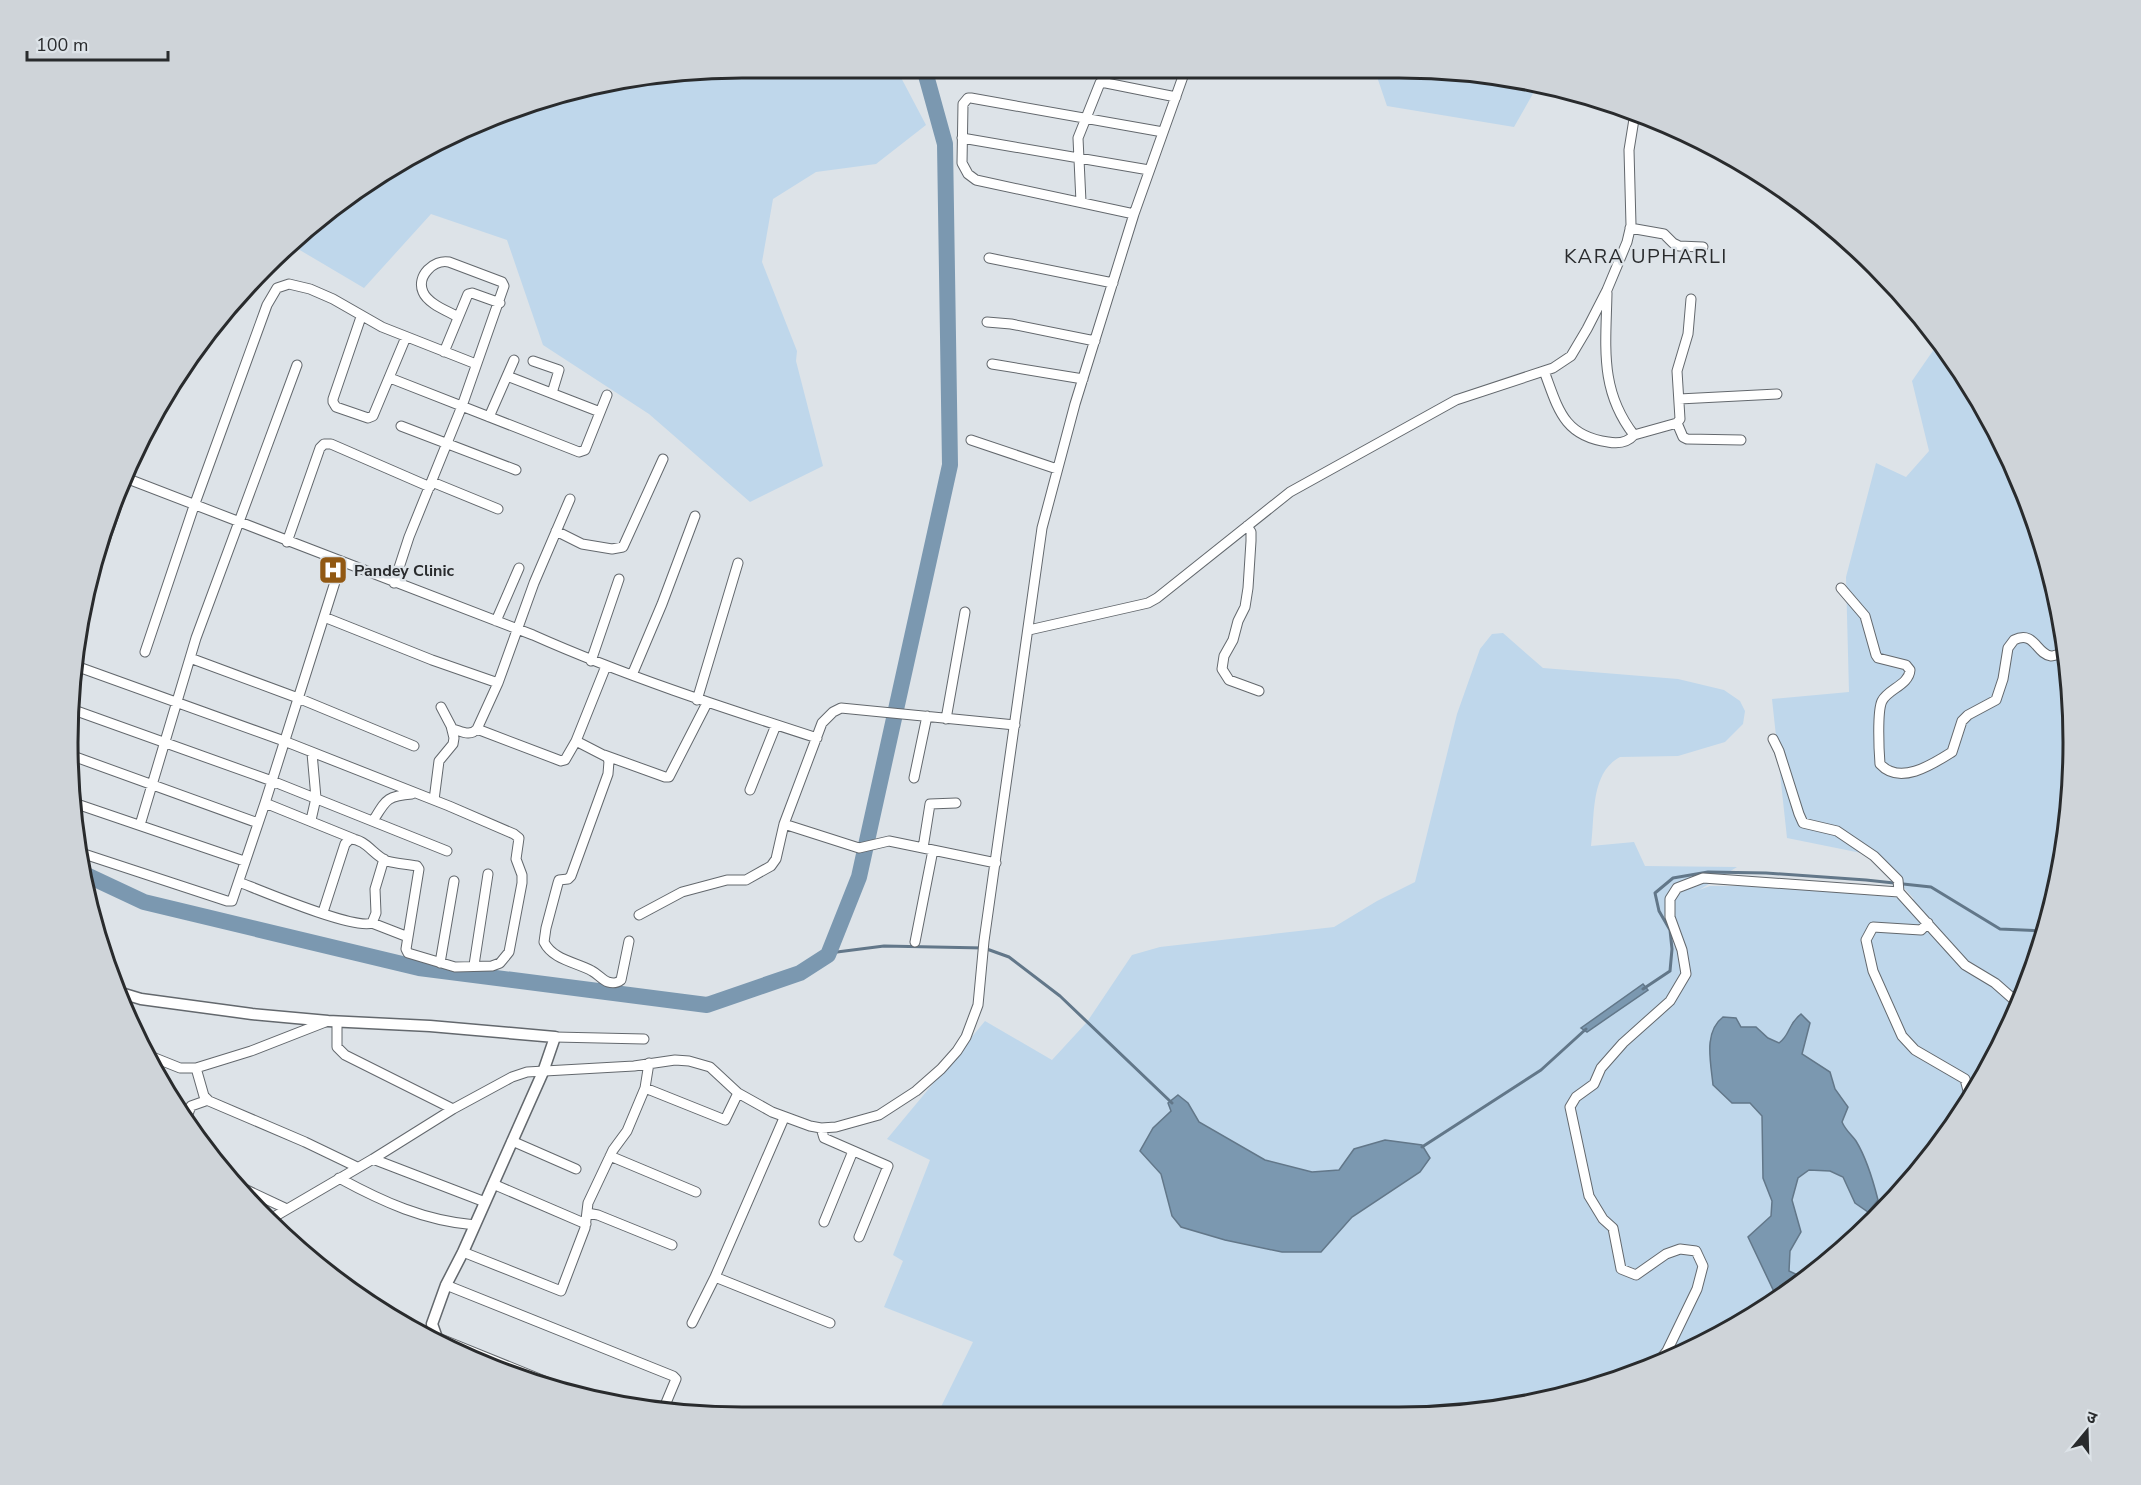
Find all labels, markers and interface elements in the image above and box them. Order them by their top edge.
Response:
scale bar [27,24,168,62]
text: 100 m [36,33,88,57]
district label: KARA UPHARLI [1564,243,1728,270]
hospital icon: Pandey Clinic [317,554,349,586]
place label: Pandey Clinic [354,560,455,582]
north arrow [2057,1401,2117,1461]
text: उ [2084,1406,2100,1430]

